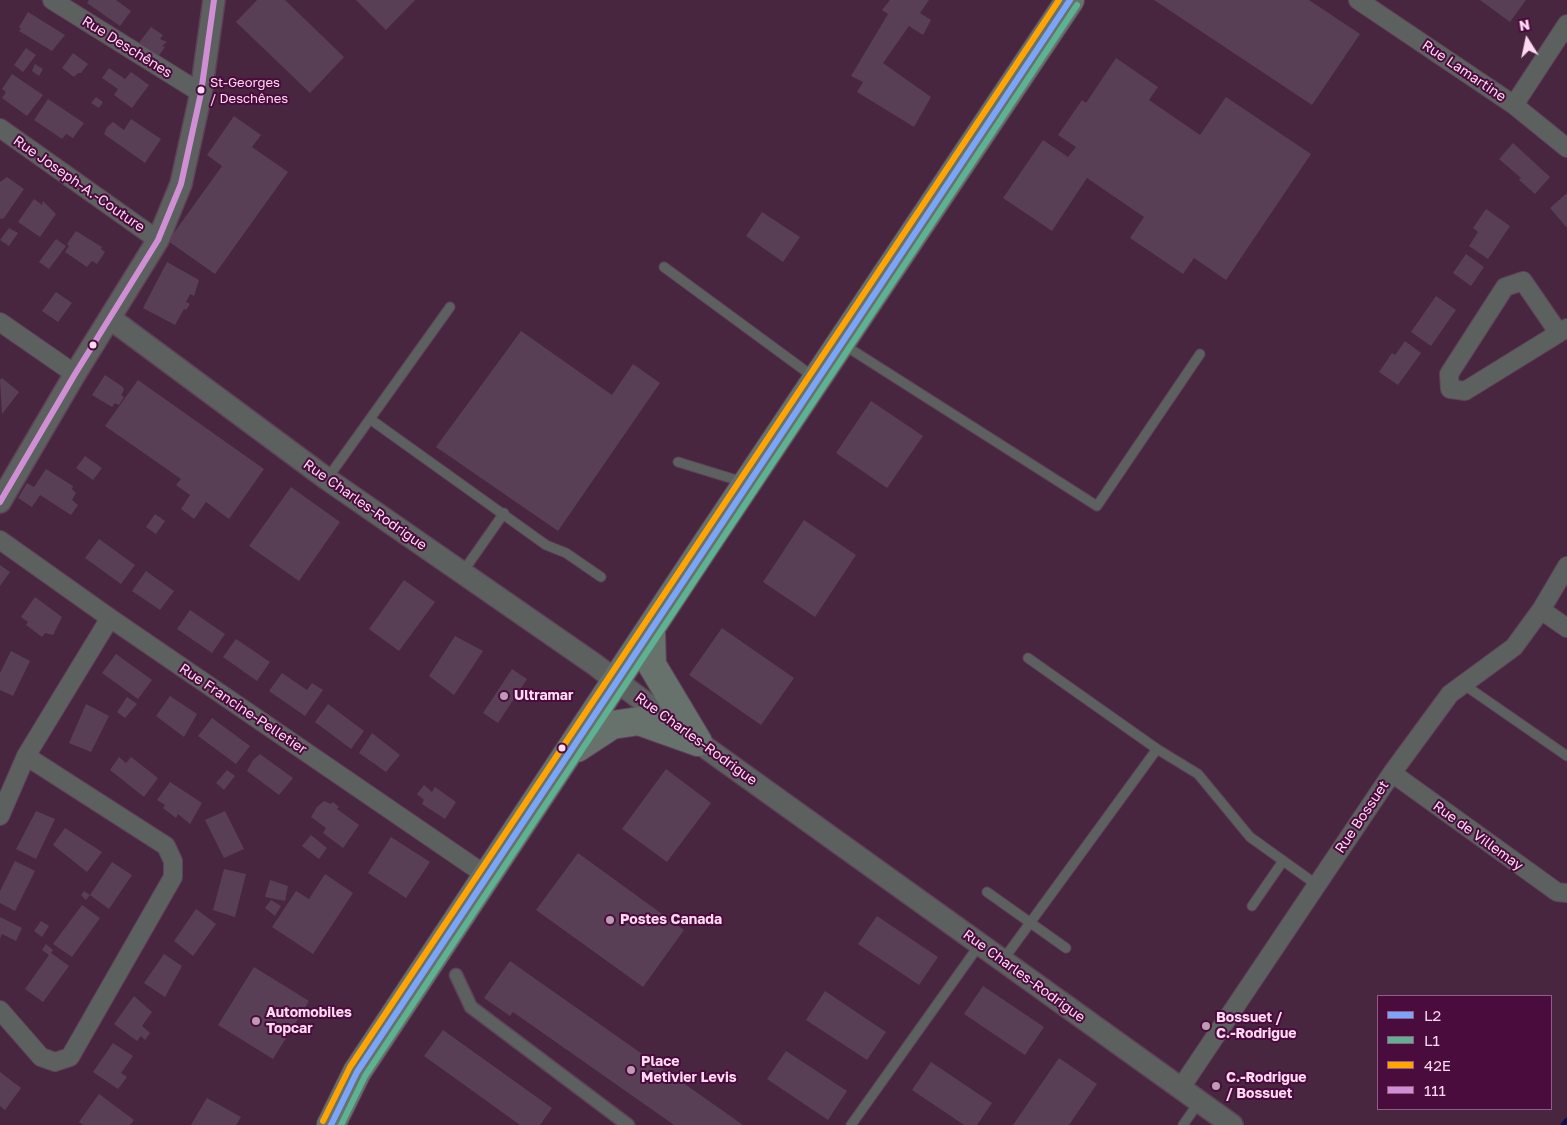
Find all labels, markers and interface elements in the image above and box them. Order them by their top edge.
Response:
street label: Rue Deschênes [79,13,175,81]
north arrow [1502,15,1552,65]
text: N [1518,15,1531,34]
street label: Rue Lamartine [1419,37,1509,105]
place label: St-Georges / Deschênes [210,75,288,106]
marker: St-Georges / Deschênes [196,85,206,95]
street label: Rue Joseph-A.-Couture [10,132,148,236]
unlabelled marker [88,340,98,350]
street label: Rue Charles-Rodrigue [300,456,430,554]
street label: Rue Francine-Pelletier [176,660,310,758]
place label: Ultramar [514,688,573,704]
street label: Rue Charles-Rodrigue [632,689,760,789]
marker: Ultramar [498,690,510,702]
unlabelled marker [557,743,567,753]
street label: Rue Bossuet [1332,777,1392,857]
street label: Rue de Villemay [1430,798,1526,874]
place label: Postes Canada [620,912,722,928]
marker: Postes Canada [604,914,616,926]
street label: Rue Charles-Rodrigue [960,926,1088,1026]
legend [1377,995,1552,1110]
place label: Automobiles Topcar [266,1005,352,1038]
text: L2 [1424,1006,1441,1024]
place label: Bossuet / C.-Rodrigue [1216,1010,1297,1042]
marker: Automobiles Topcar [250,1015,262,1027]
marker: Bossuet / C.-Rodrigue [1200,1020,1212,1032]
text: L1 [1424,1031,1440,1049]
place label: Place Metivier Levis [641,1054,737,1086]
text: 42E [1424,1056,1451,1074]
marker: Place Metivier Levis [625,1064,637,1076]
place label: C.-Rodrigue / Bossuet [1226,1070,1307,1102]
marker: C.-Rodrigue / Bossuet [1210,1080,1222,1092]
text: 111 [1424,1081,1446,1099]

